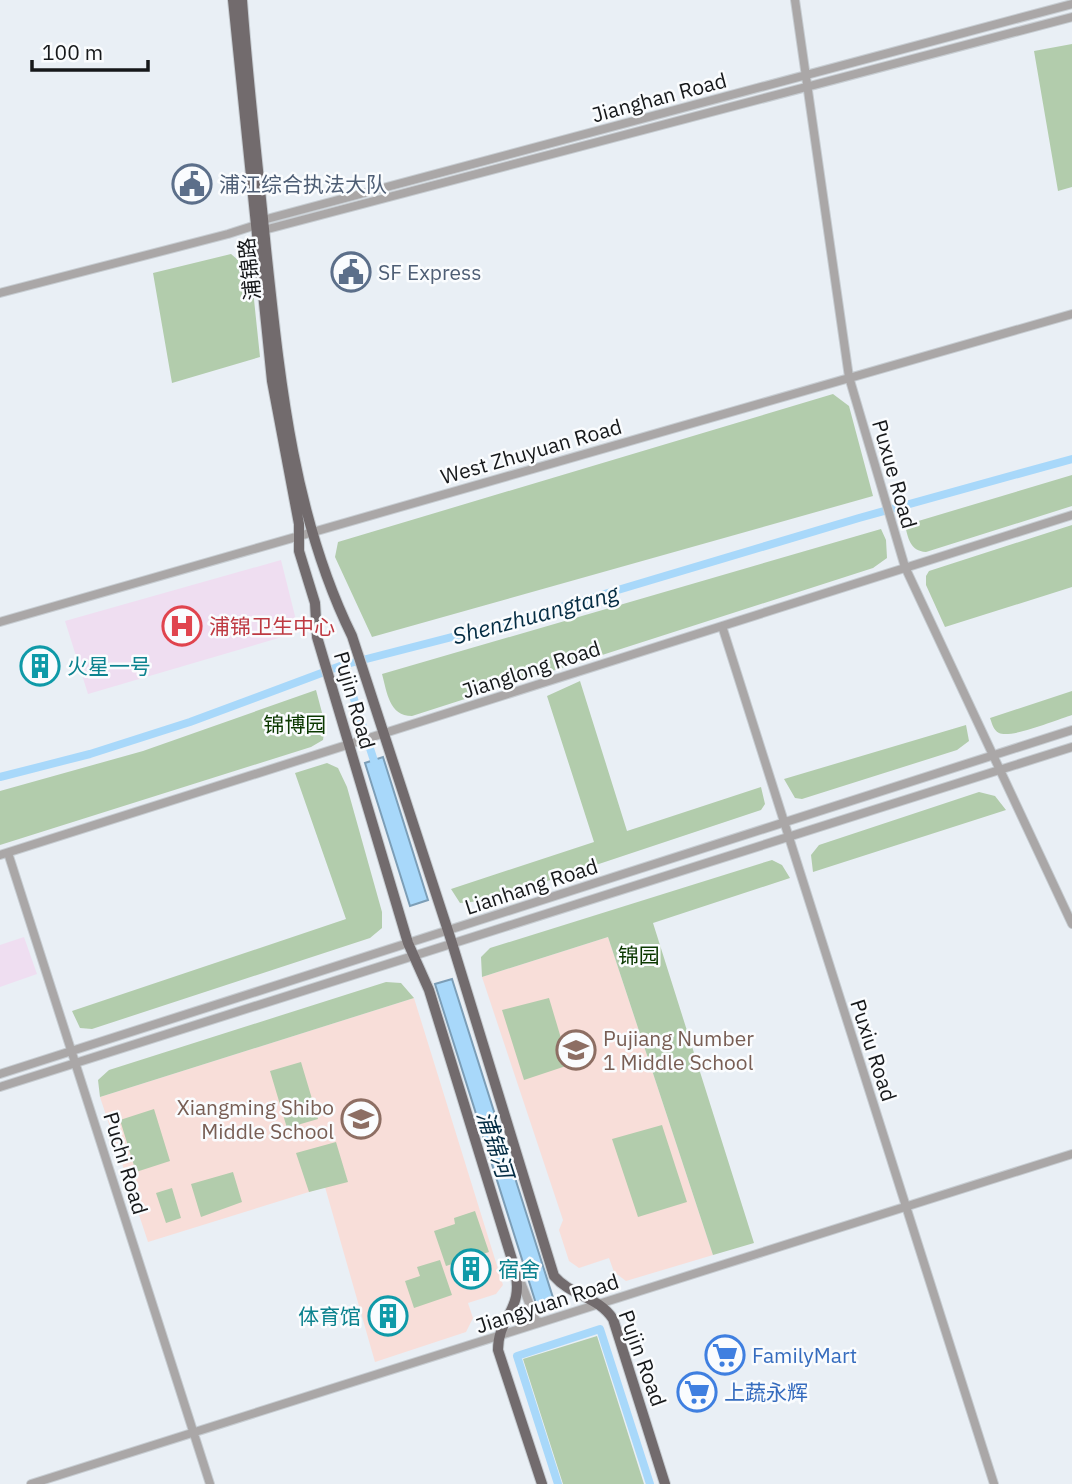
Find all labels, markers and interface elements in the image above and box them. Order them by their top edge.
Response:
scale bar [32,28,147,72]
text: 100 m [42,38,103,66]
street label: Jianghan Road [588,66,730,128]
public building icon: 浦江综合执法大队 [171,163,213,205]
place label: 浦江综合执法大队 [219,170,387,198]
street label: 浦锦路 [232,236,266,302]
public building icon: SF Express [330,251,372,293]
place label: SF Express [378,258,481,286]
street label: West Zhuyuan Road [437,412,625,490]
street label: Puxue Road [866,416,924,532]
water label: Shenzhuangtang [449,577,623,651]
hospital icon: 浦锦卫生中心 [161,605,203,647]
place label: 浦锦卫生中心 [209,612,335,640]
street label: Jianglong Road [458,633,604,705]
building icon: 火星一号 [19,645,61,687]
street label: Pujin Road [328,648,382,752]
place label: 火星一号 [67,652,151,680]
park label: 锦博园 [264,710,327,738]
street label: Lianhang Road [461,851,601,921]
park label: 锦园 [618,941,660,969]
street label: Puxiu Road [844,995,904,1105]
place label: Pujiang Number 1 Middle School [603,1024,754,1076]
school or university icon: Pujiang Number 1 Middle School [555,1029,597,1071]
place label: Xiangming Shibo Middle School [177,1093,334,1145]
school or university icon: Xiangming Shibo Middle School [340,1098,382,1140]
water label: 浦锦河 [471,1107,522,1185]
street label: Puchi Road [97,1108,155,1218]
building icon: 宿舍 [450,1248,492,1290]
place label: 宿舍 [498,1255,540,1283]
street label: Jiangyuan Road [472,1267,622,1339]
building icon: 体育馆 [367,1295,409,1337]
place label: 体育馆 [298,1302,361,1330]
street label: Pujin Road [613,1306,673,1410]
supermarket icon: FamilyMart [704,1334,746,1376]
place label: FamilyMart [752,1341,857,1369]
supermarket icon: 上蔬永辉 [676,1371,718,1413]
place label: 上蔬永辉 [724,1378,808,1406]

